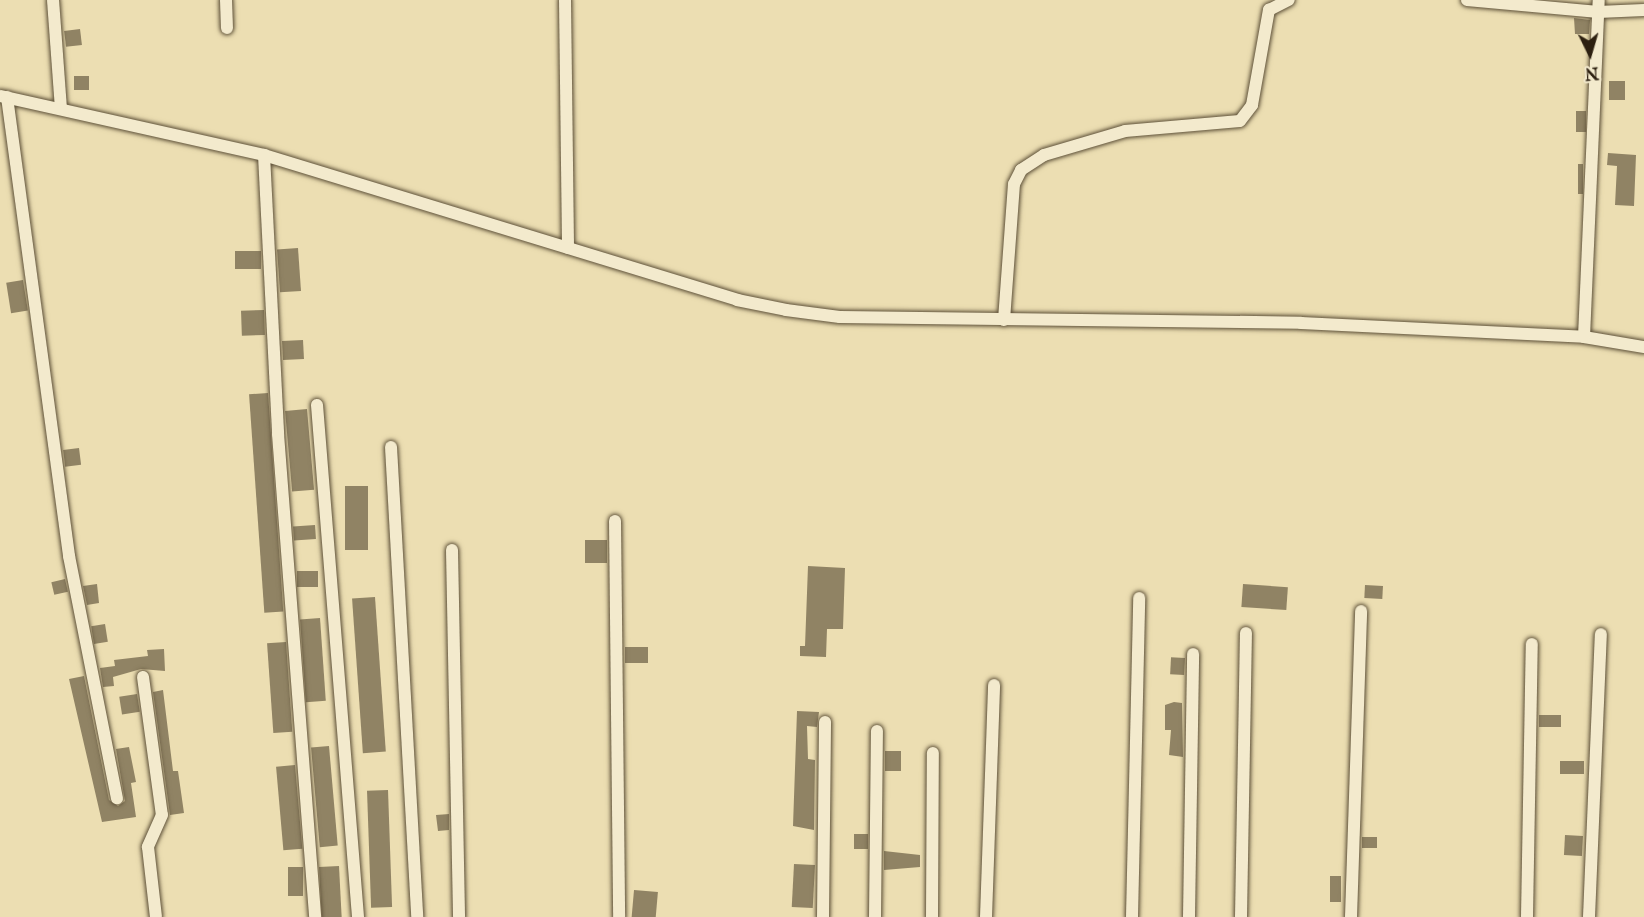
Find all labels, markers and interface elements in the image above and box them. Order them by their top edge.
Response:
north arrow [1560,24,1620,84]
text: N [1584,61,1599,82]

